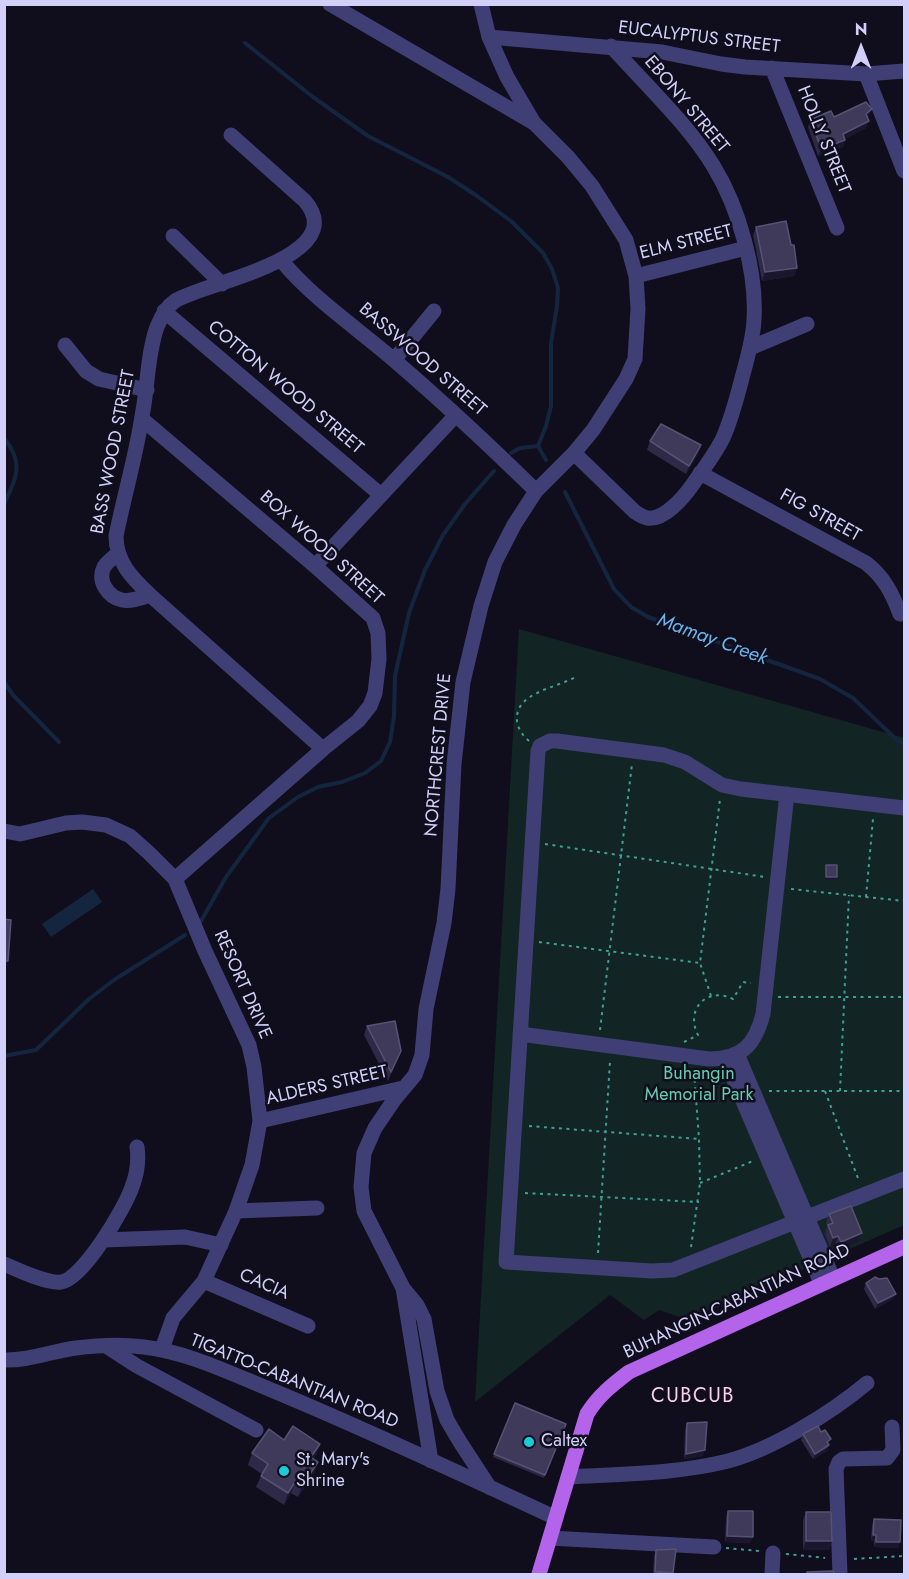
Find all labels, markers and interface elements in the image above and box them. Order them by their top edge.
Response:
street label: EUCALYPTUS STREET [617,17,781,59]
north arrow [831,18,891,78]
text: N [855,18,867,41]
street label: EBONY STREET [639,52,733,158]
street label: HOLLY STREET [792,83,854,197]
street label: ELM STREET [638,221,734,265]
street label: BASSWOOD STREET [354,299,490,421]
street label: COTTON WOOD STREET [203,317,367,459]
street label: BASS WOOD STREET [87,368,141,536]
street label: FIG STREET [776,485,864,547]
street label: BOX WOOD STREET [255,487,387,609]
water label: Mamay Creek [654,609,770,671]
street label: NORTHCREST DRIVE [421,672,457,838]
street label: RESORT DRIVE [208,927,276,1043]
street label: ALDERS STREET [264,1062,390,1110]
park label: Buhangin Memorial Park [645,1064,753,1106]
street label: BUHANGIN-CABANTIAN ROAD [620,1240,854,1364]
street label: CACIA [236,1265,292,1305]
street label: TIGATTO-CABANTIAN ROAD [187,1330,401,1434]
district label: CUBCUB [651,1385,735,1409]
place label: Caltex [541,1431,587,1453]
marker: Caltex [522,1435,536,1449]
place label: St. Mary's Shrine [296,1450,369,1492]
marker: St. Mary's Shrine [277,1464,291,1478]

